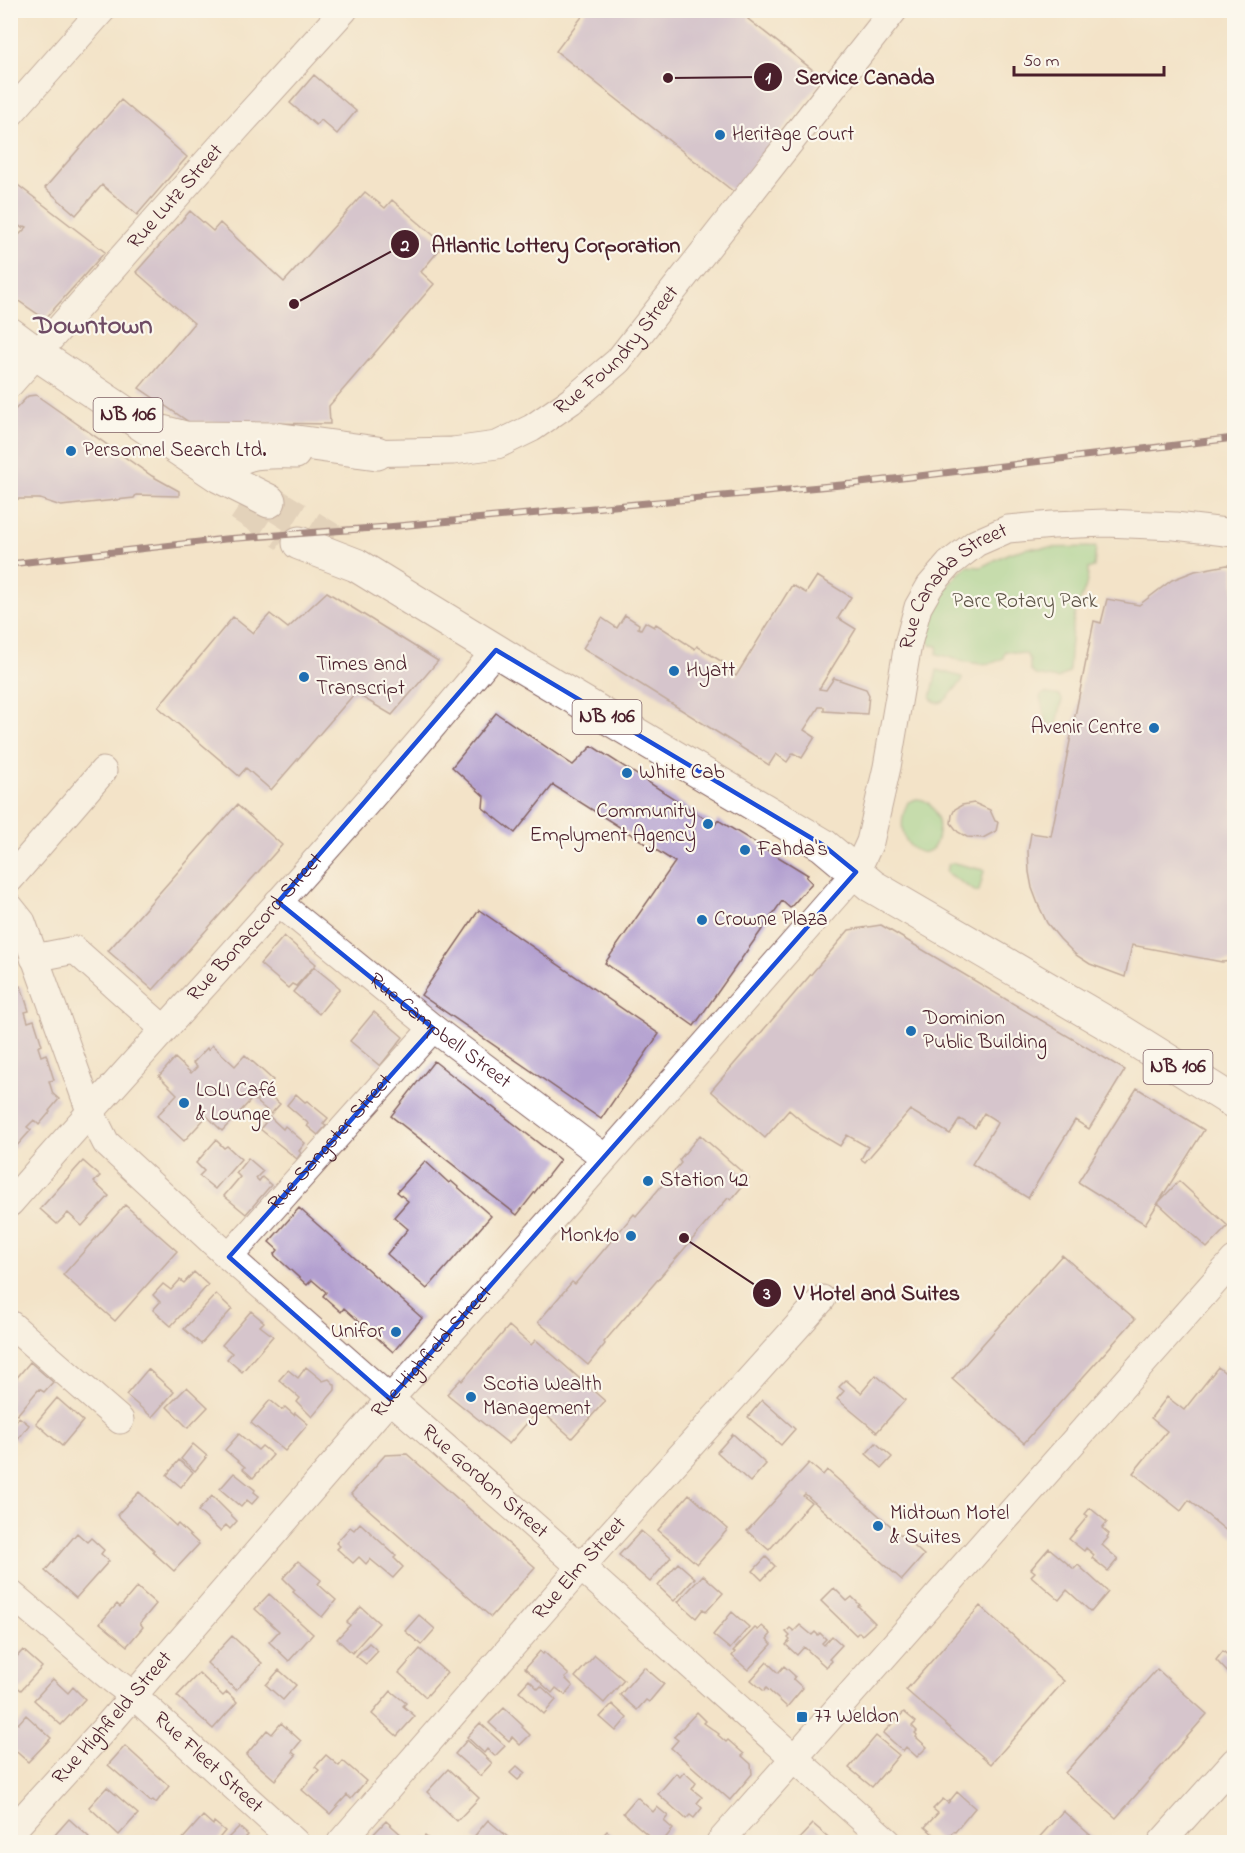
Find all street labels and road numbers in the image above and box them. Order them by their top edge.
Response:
street label: Rue Lutz Street [121,138,231,256]
street label: Rue Foundry Street [548,279,687,423]
road number: NB 106 [94,398,162,432]
street label: Rue Canada Street [892,516,1012,653]
road number: NB 106 [572,700,642,734]
street label: Rue Bonaccord Street [181,847,331,1009]
street label: Rue Campbell Street [362,966,517,1097]
road number: NB 106 [1144,1050,1212,1084]
street label: Rue Sangster Street [261,1068,400,1218]
street label: Rue Highfield Street [365,1279,500,1425]
street label: Rue Gordon Street [414,1418,555,1546]
street label: Rue Elm Street [526,1510,634,1627]
street label: Rue Highfield Street [45,1645,180,1792]
street label: Rue Fleet Street [146,1705,270,1821]

